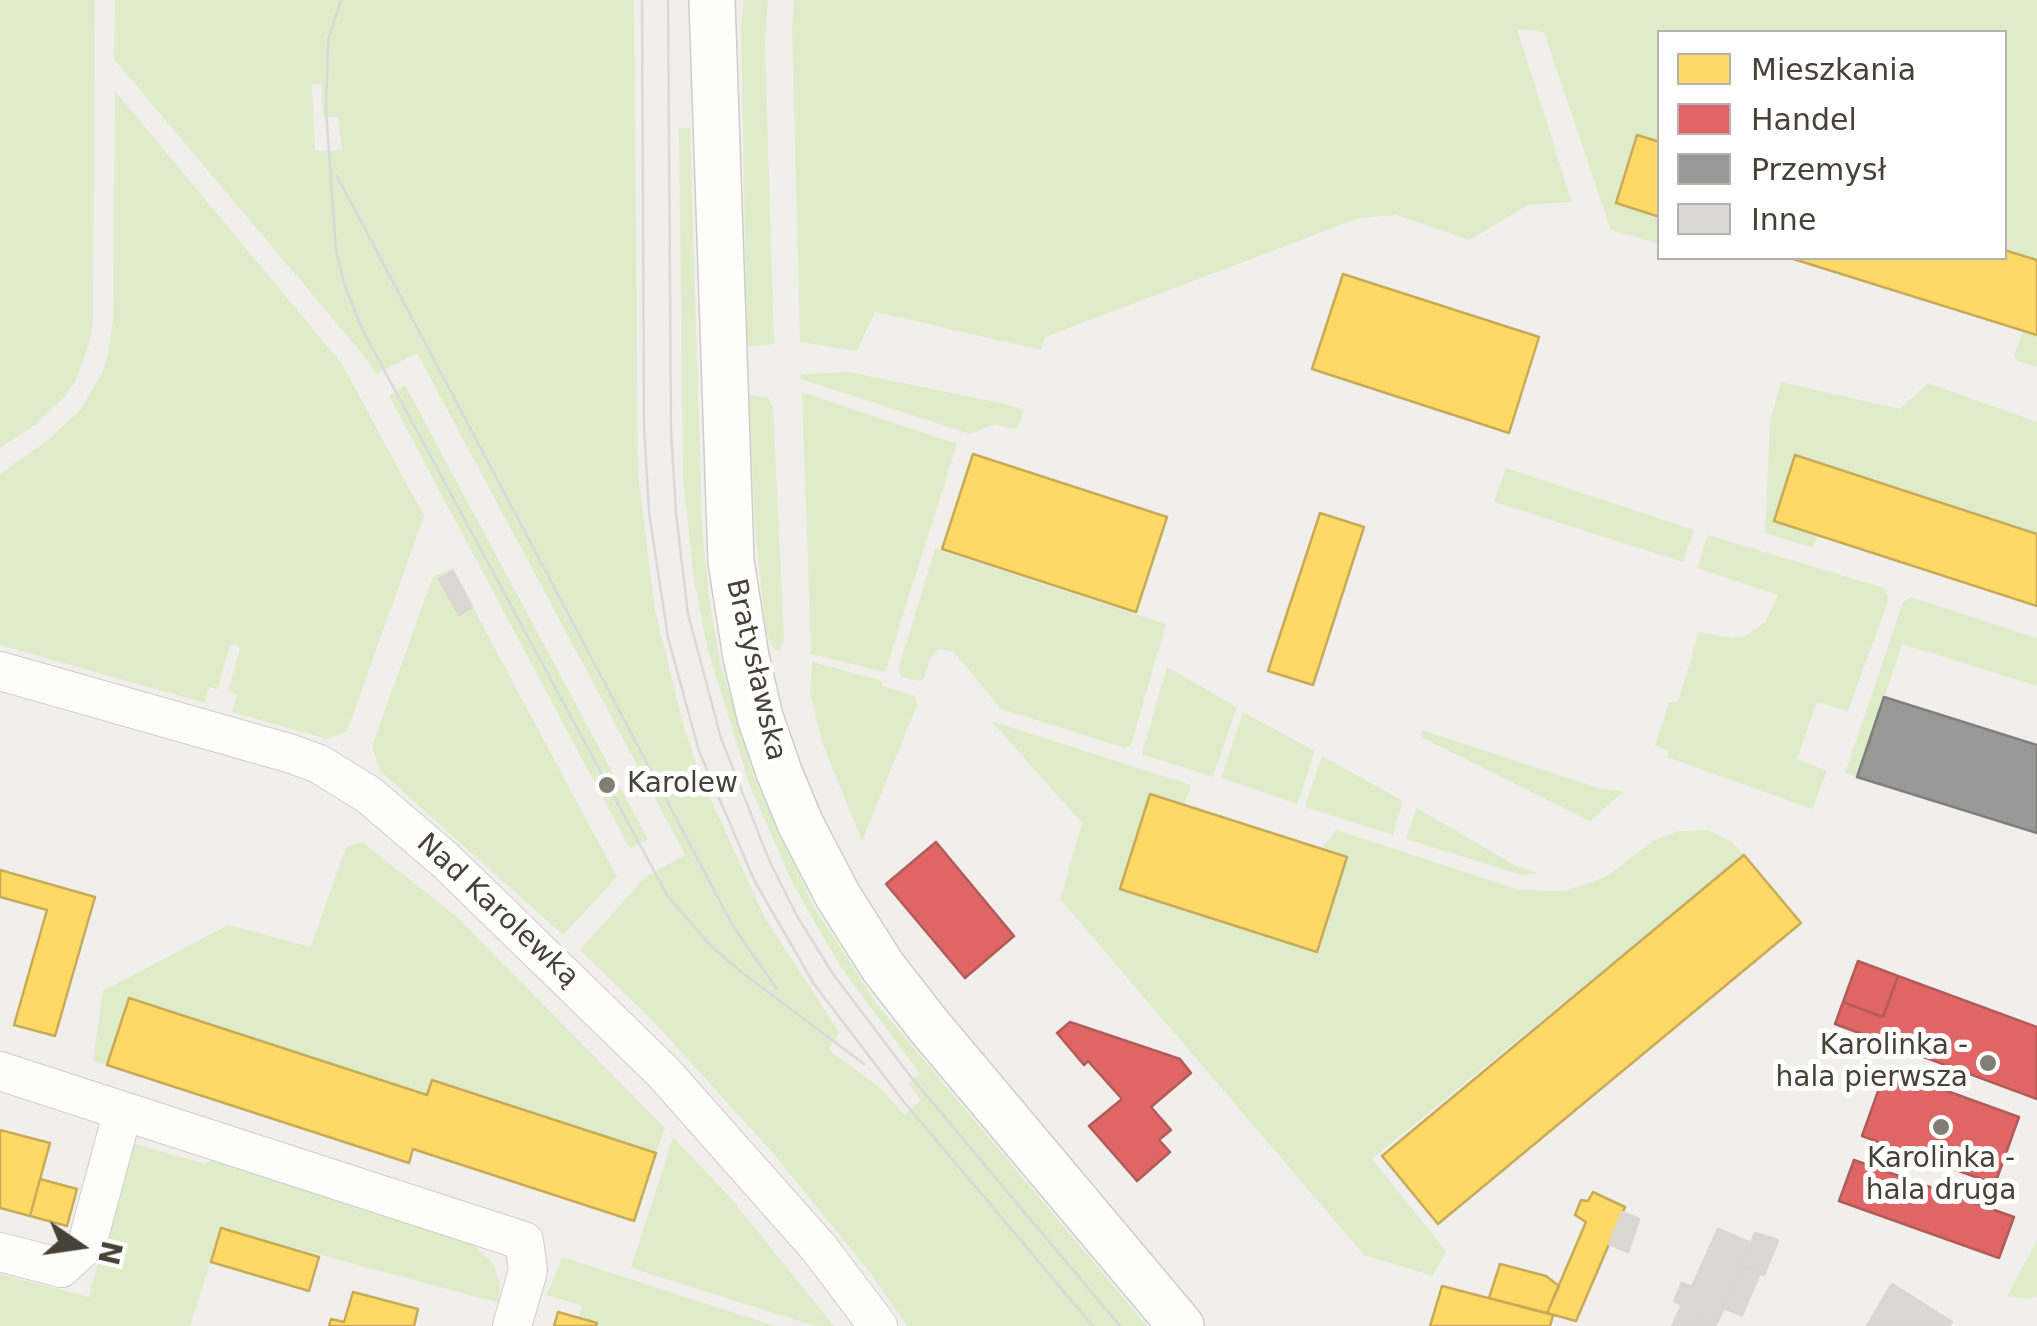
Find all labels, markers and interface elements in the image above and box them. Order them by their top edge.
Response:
legend [1657,30,2007,260]
text: Mieszkania [1751,52,1916,87]
text: Handel [1751,102,1857,137]
text: Przemysł [1751,152,1886,187]
text: Inne [1751,202,1816,237]
street label: Bratysławska [718,576,792,764]
place label: Karolew [627,768,738,802]
marker: Karolew [596,774,618,796]
street label: Nad Karolewką [409,827,585,995]
place label: Karolinka - hala pierwsza [1776,1030,1968,1096]
marker: Karolinka - hala pierwsza [1977,1052,1999,1074]
marker: Karolinka - hala druga [1930,1116,1952,1138]
place label: Karolinka - hala druga [1866,1143,2016,1209]
north arrow [30,1196,130,1296]
text: N [91,1238,128,1268]

